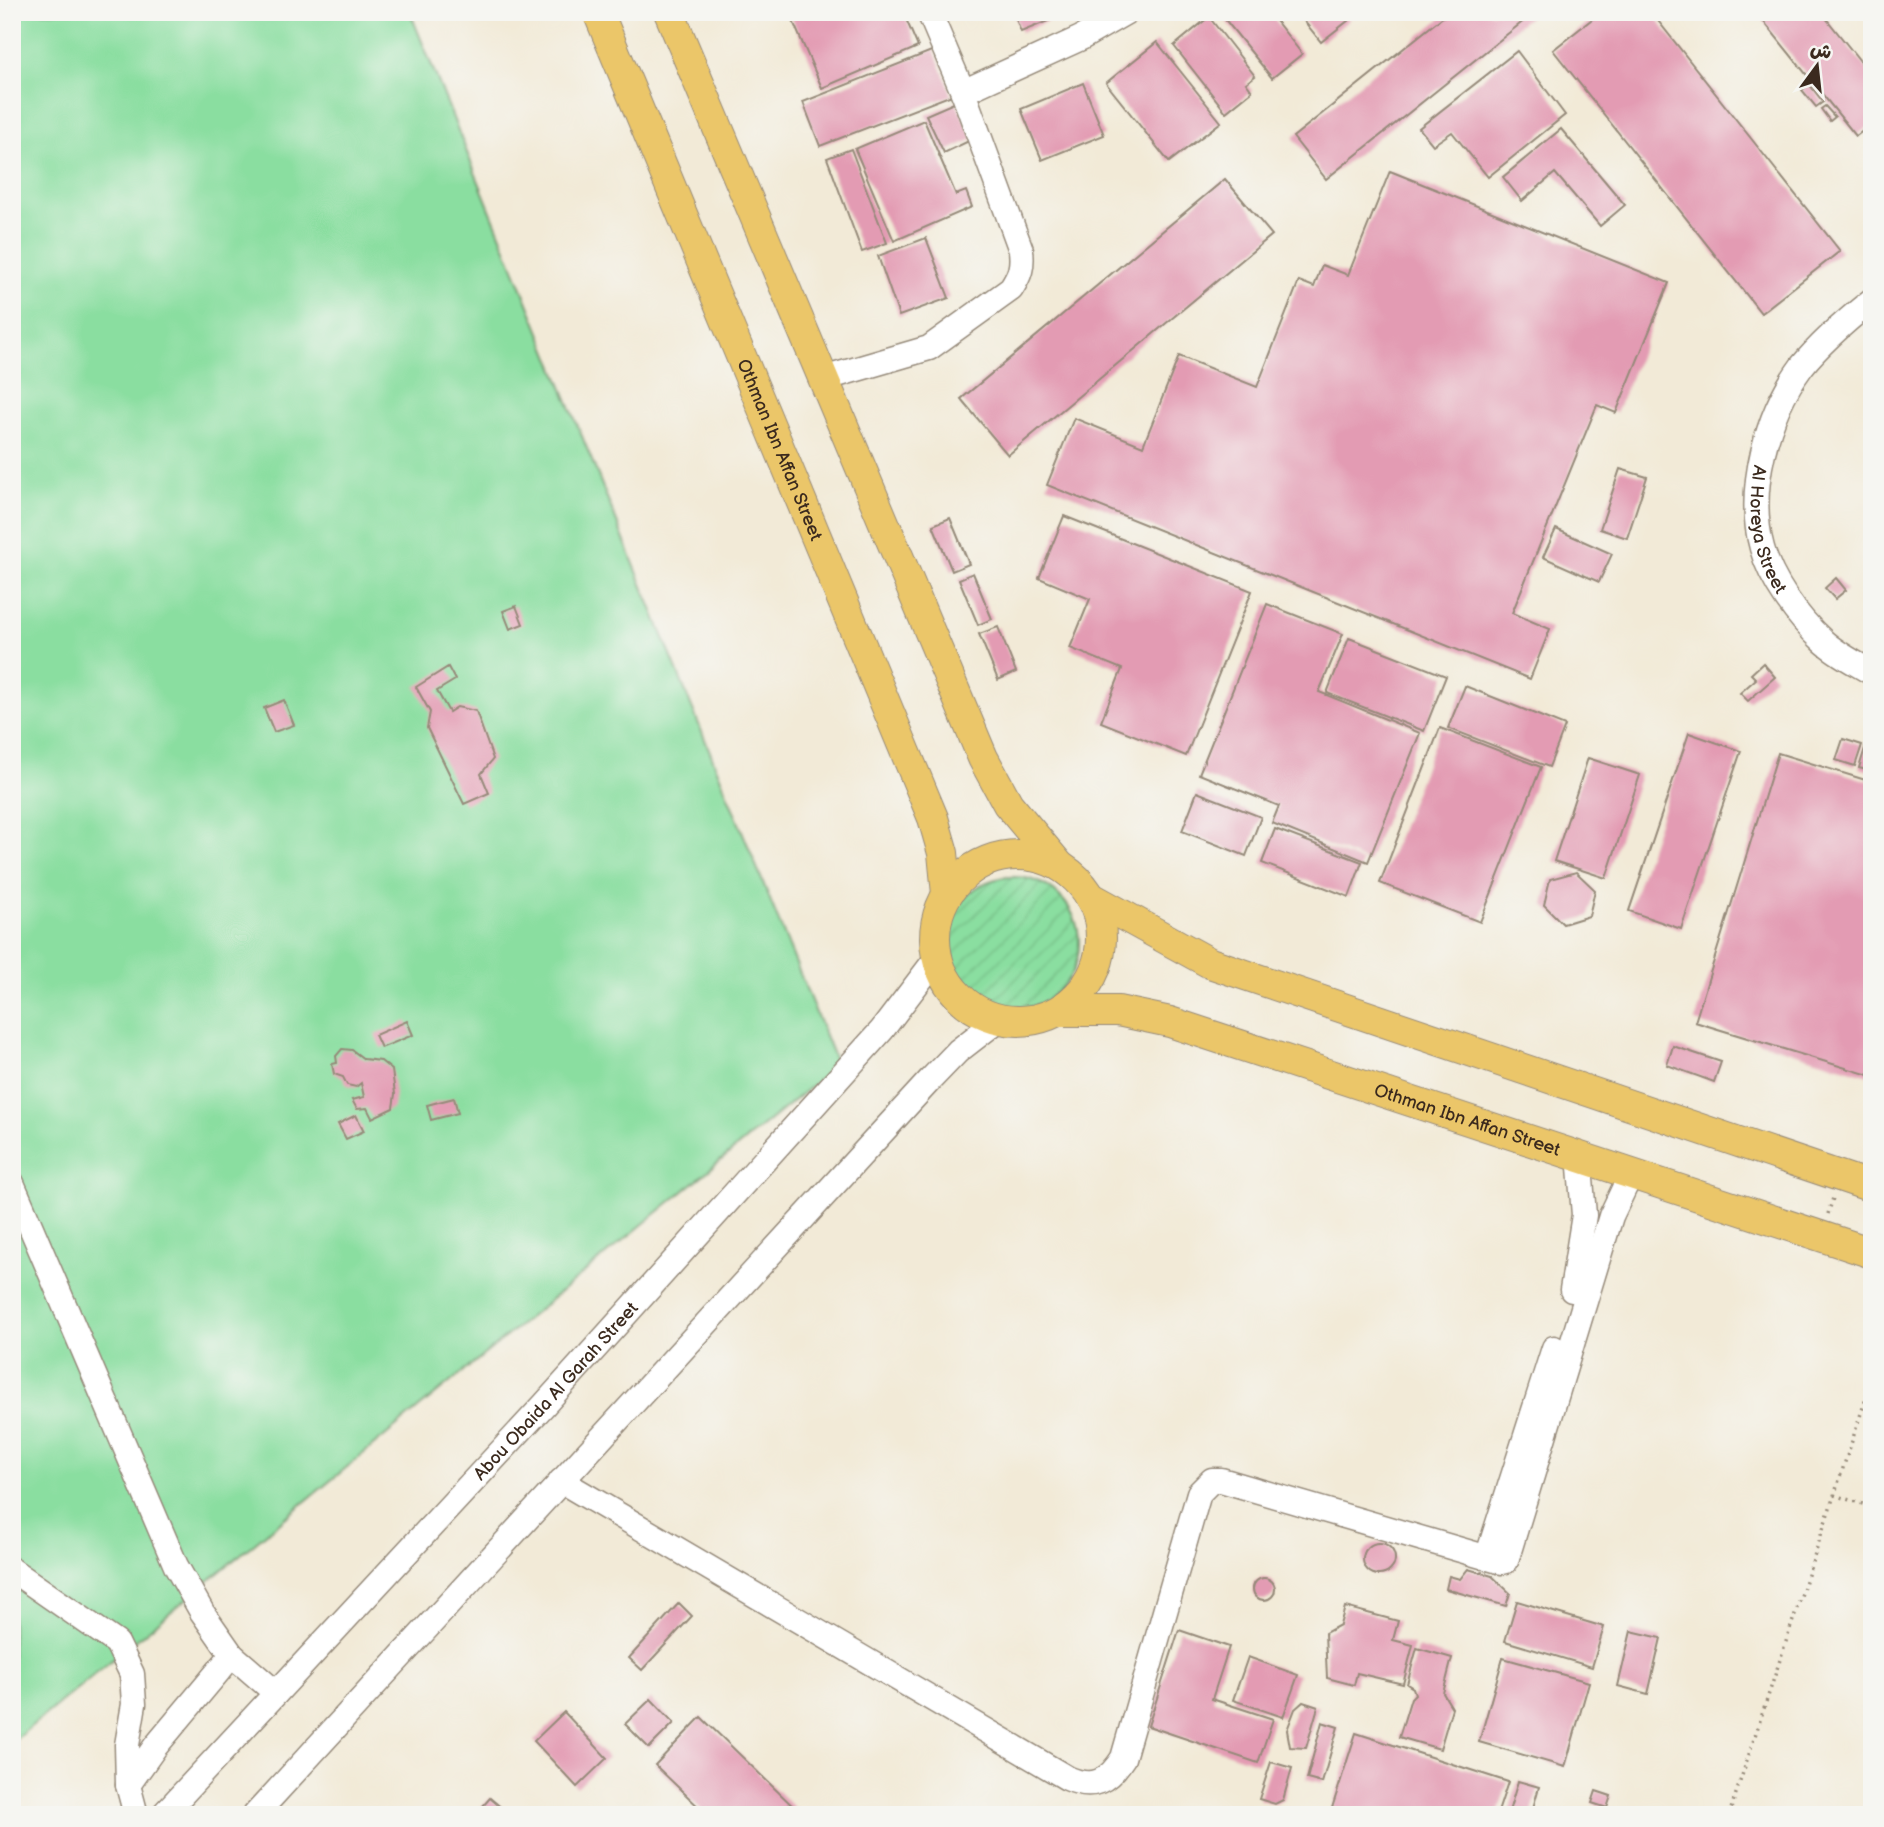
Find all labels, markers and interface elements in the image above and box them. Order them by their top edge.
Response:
north arrow [1783,32,1853,102]
text: ش [1808,37,1834,65]
street label: Othman Ibn Affan Street [733,356,827,544]
street label: Al Horeya Street [1746,464,1792,598]
street label: Othman Ibn Affan Street [1371,1079,1563,1160]
street label: Abou Obaida Al Garah Street [469,1297,643,1484]

